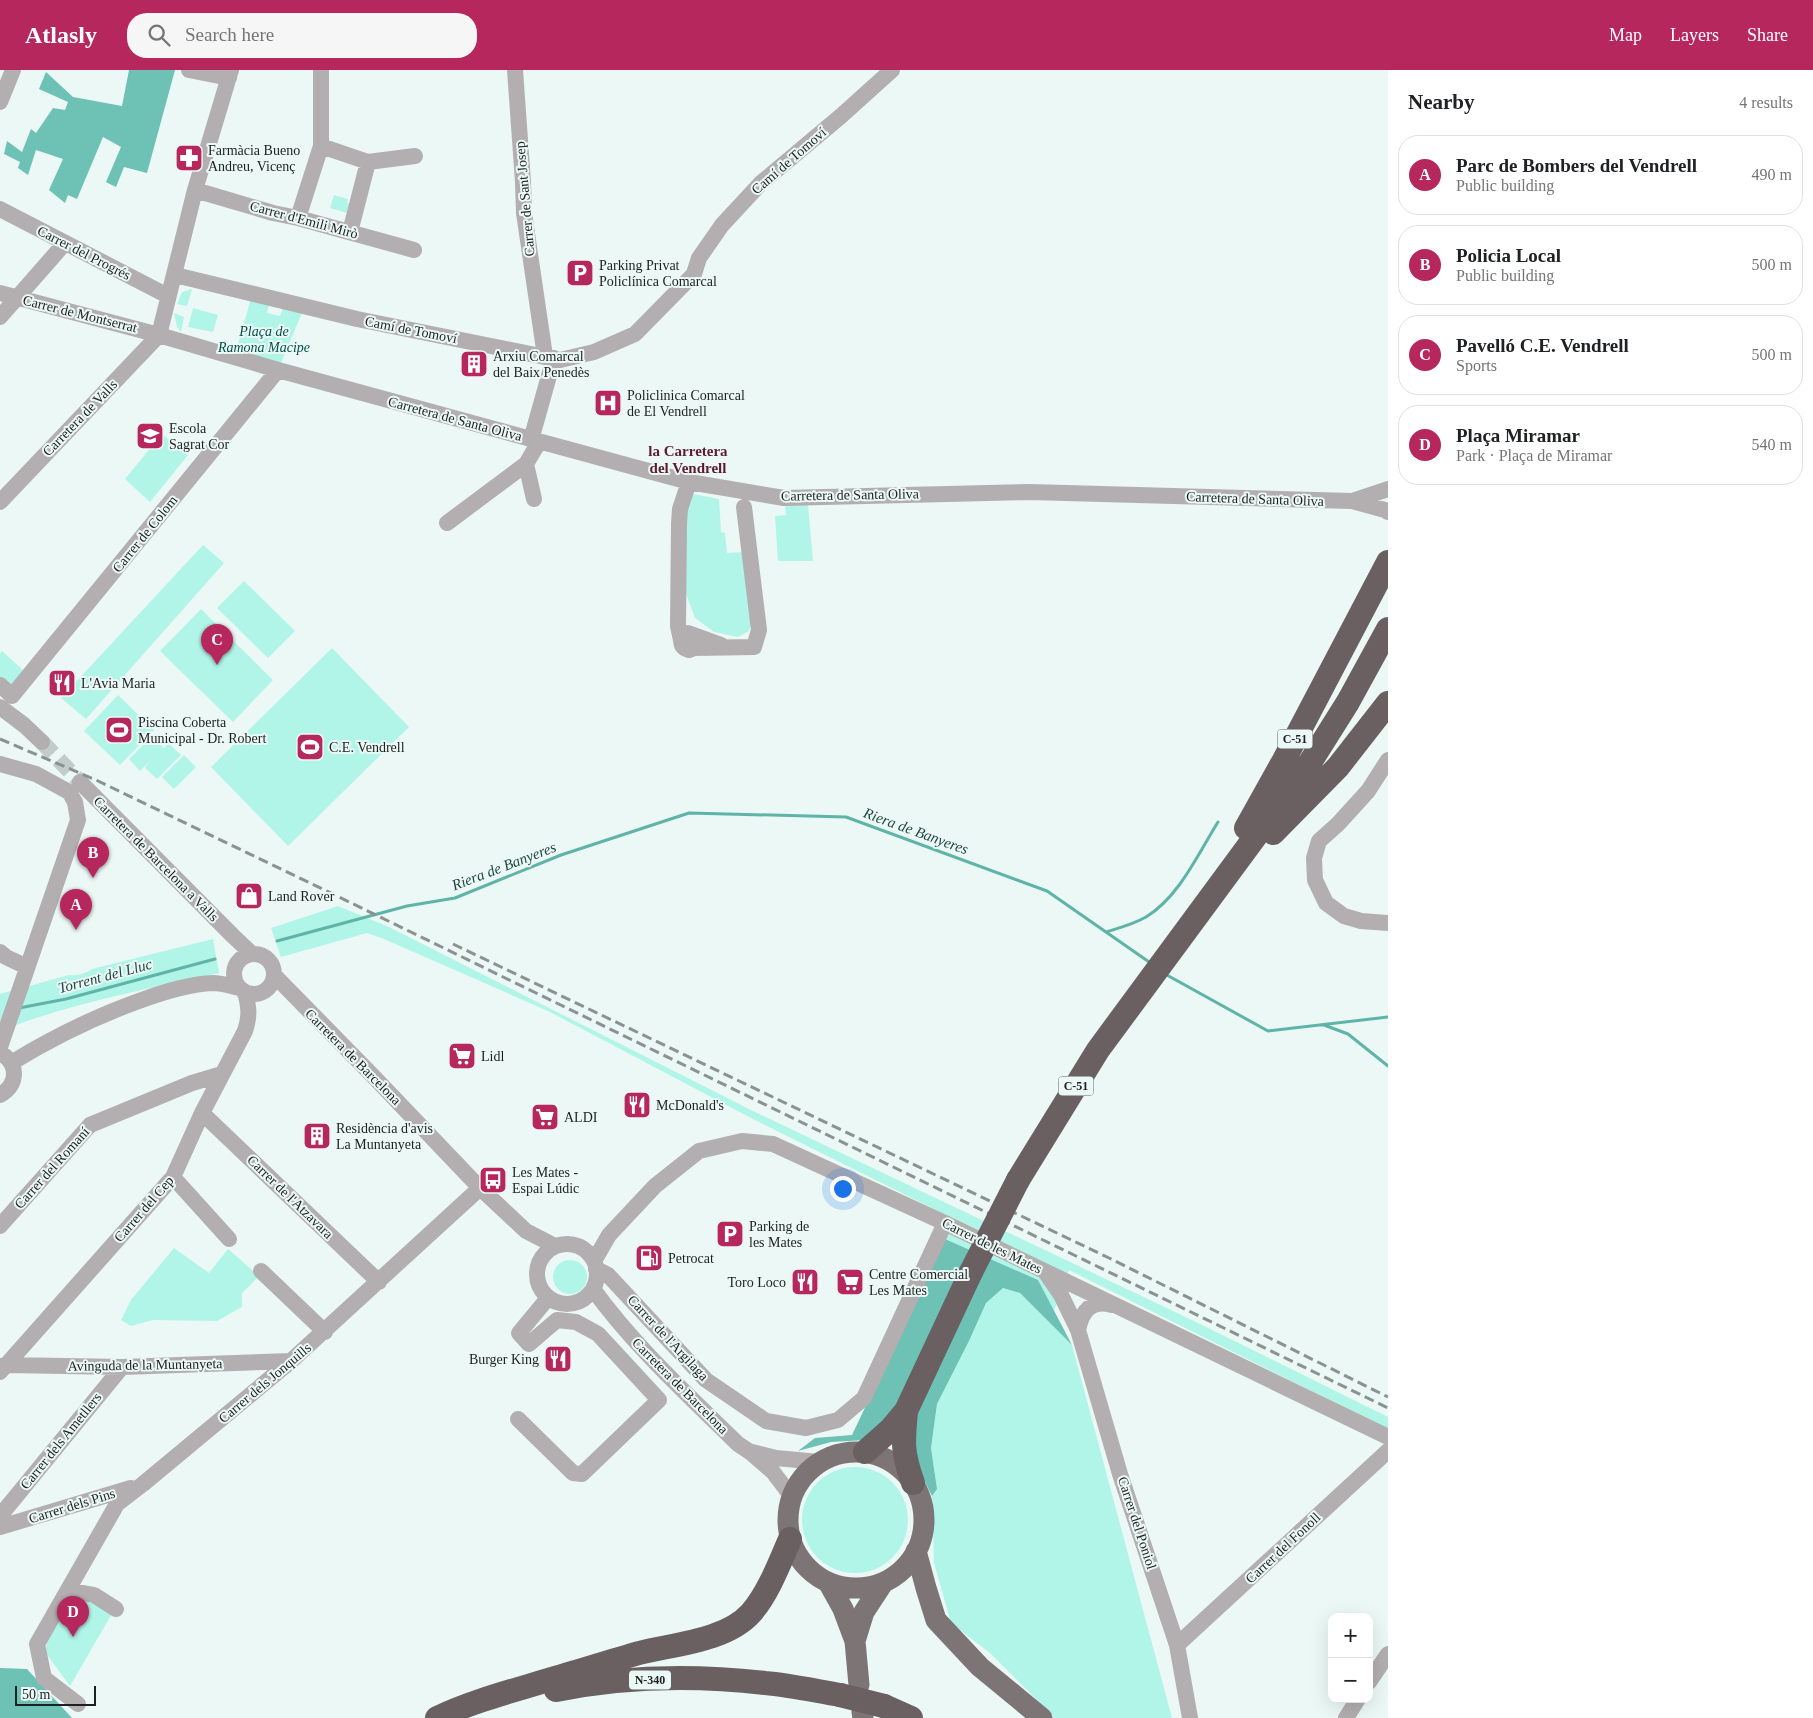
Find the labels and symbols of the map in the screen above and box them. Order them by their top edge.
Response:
street label: Camí de Tomoví [749,125,829,197]
street label: Carrer de Sant Josep [512,141,538,257]
pharmacy icon: Farmàcia Bueno Andreu, Vicenç [174,143,204,173]
place label: Farmàcia Bueno Andreu, Vicenç [208,143,300,174]
street label: Carrer d'Emili Mirò [248,198,360,242]
street label: Carrer del Progrés [35,223,133,283]
parking icon: Parking Privat Policlínica Comarcal [565,258,595,288]
place label: Parking Privat Policlínica Comarcal [599,258,717,289]
street label: Carrer de Montserrat [21,293,139,336]
street label: Camí de Tomoví [364,314,458,346]
park label: Plaça de Ramona Macipe [217,324,310,355]
building icon: Arxiu Comarcal del Baix Penedès [459,349,489,379]
place label: Arxiu Comarcal del Baix Penedès [493,349,589,380]
street label: Carretera de Valls [40,377,120,459]
hospital icon: Policlinica Comarcal de El Vendrell [593,388,623,418]
place label: Policlinica Comarcal de El Vendrell [627,388,745,419]
street label: Carretera de Santa Oliva [386,394,524,444]
school or university icon: Escola Sagrat Cor [135,421,165,451]
place label: Escola Sagrat Cor [169,421,230,452]
district label: la Carretera del Vendrell [648,443,728,476]
street label: Carretera de Santa Oliva [781,486,920,504]
street label: Carretera de Santa Oliva [1186,489,1325,509]
street label: Carrer de Colom [110,493,180,575]
pin: C [201,624,233,665]
restaurant icon: L'Avia Maria [47,668,77,698]
place label: L'Avia Maria [81,676,156,691]
sports icon: Piscina Coberta Municipal - Dr. Robert [104,715,134,745]
place label: Piscina Coberta Municipal - Dr. Robert [138,715,266,746]
road number: C-51 [1278,730,1312,749]
sports icon: C.E. Vendrell [295,732,325,762]
place label: C.E. Vendrell [329,740,405,755]
street label: Carretera de Barcelona a Valls [90,793,222,925]
water label: Riera de Banyeres [861,804,971,857]
pin: B [77,837,109,878]
water label: Riera de Banyeres [449,839,558,894]
shop icon: Land Rover [234,881,264,911]
pin: A [60,889,92,930]
place label: Land Rover [268,889,335,904]
water label: Torrent del Lluc [56,956,154,996]
street label: Carretera de Barcelona [302,1006,404,1108]
supermarket icon: Lidl [447,1041,477,1071]
place label: Lidl [481,1049,504,1064]
road number: C-51 [1058,1076,1094,1096]
restaurant icon: McDonald's [622,1090,652,1120]
place label: McDonald's [656,1098,724,1113]
supermarket icon: ALDI [530,1102,560,1132]
place label: ALDI [564,1110,598,1125]
building icon: Residència d'avis La Muntanyeta [302,1121,332,1151]
place label: Residència d'avis La Muntanyeta [336,1121,433,1152]
street label: Carrer del Romaní [12,1124,93,1212]
street label: Carrer de l'Atzavara [244,1152,336,1242]
bus stop icon: Les Mates - Espai Lúdic [478,1165,508,1195]
place label: Les Mates - Espai Lúdic [512,1165,579,1196]
street label: Carrer del Cep [111,1173,177,1245]
your location [830,1176,856,1202]
street label: Carrer de les Mates [940,1215,1044,1277]
parking icon: Parking de les Mates [715,1219,745,1249]
place label: Parking de les Mates [749,1219,809,1250]
fuel station icon: Petrocat [634,1243,664,1273]
place label: Petrocat [668,1251,714,1266]
restaurant icon: Toro Loco [790,1267,820,1297]
supermarket icon: Centre Comercial Les Mates [835,1267,865,1297]
place label: Centre Comercial Les Mates [869,1267,968,1298]
place label: Toro Loco [727,1275,786,1290]
street label: Carrer de l'Argilaga [625,1292,712,1384]
street label: Carretera de Barcelona [629,1335,731,1437]
street label: Carrer dels Jonquills [216,1340,314,1426]
restaurant icon: Burger King [543,1344,573,1374]
place label: Burger King [469,1352,539,1367]
street label: Avinguda de la Muntanyeta [67,1356,223,1374]
street label: Carrer dels Ametllers [17,1390,105,1492]
street label: Carrer del Poniol [1115,1475,1159,1571]
street label: Carrer dels Pins [27,1486,117,1526]
street label: Carrer del Fonoll [1243,1510,1323,1586]
pin: D [57,1596,89,1637]
road number: N-340 [629,1670,671,1690]
scale bar [15,1683,96,1706]

